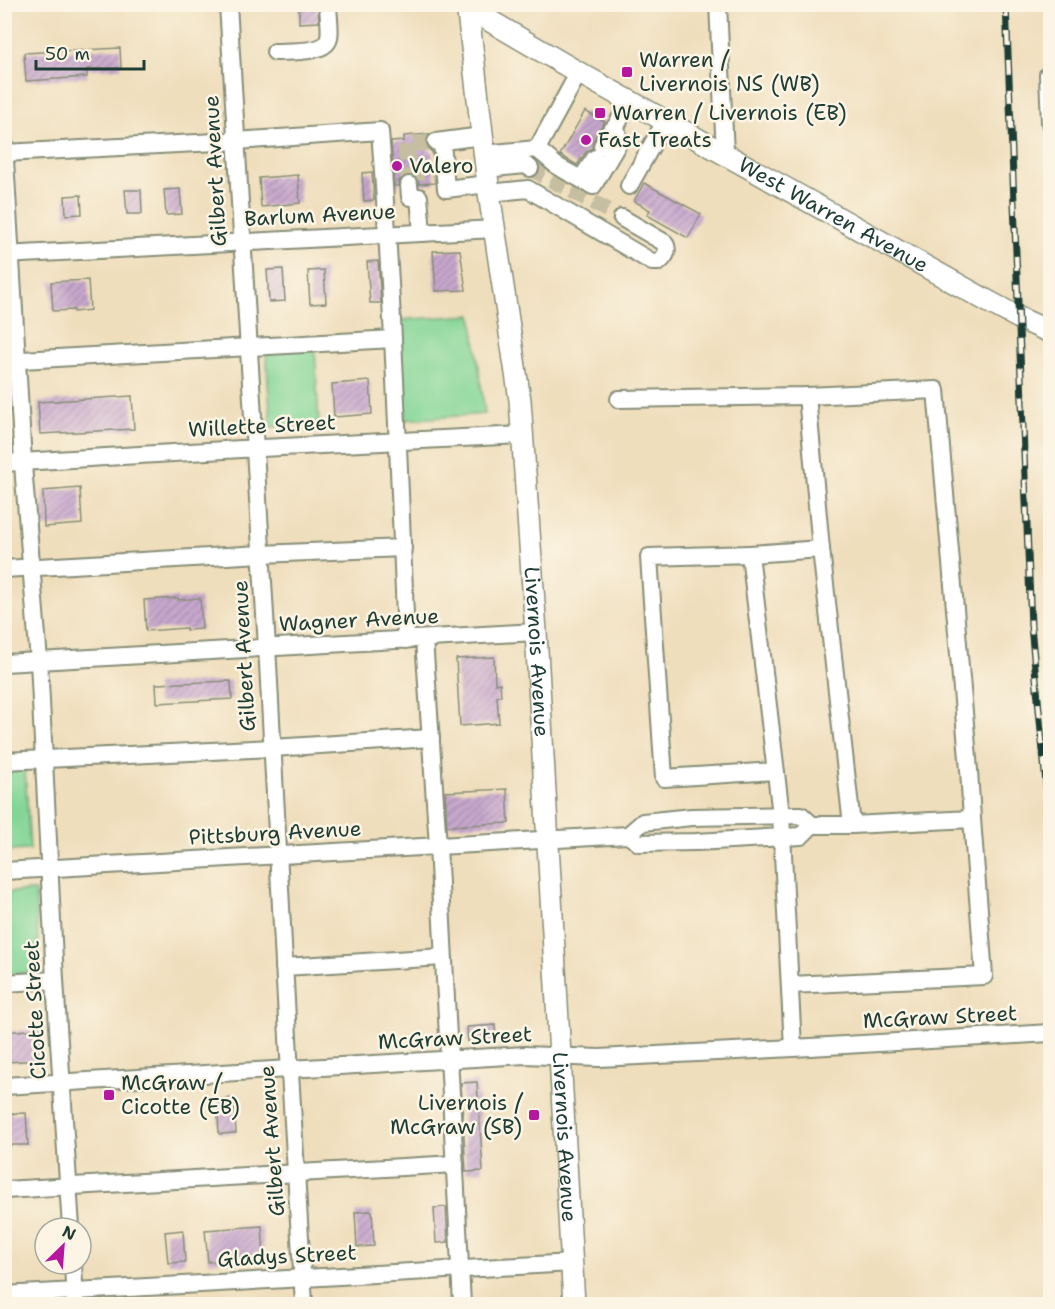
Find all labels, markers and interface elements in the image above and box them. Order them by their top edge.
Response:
scale bar [36,33,144,71]
text: 50 m [45,42,90,66]
place label: Warren / Livernois NS (WB) [639,46,820,98]
marker: Warren / Livernois NS (WB) [620,65,634,79]
street label: Gilbert Avenue [197,95,233,247]
place label: Warren / Livernois (EB) [612,99,847,127]
marker: Warren / Livernois (EB) [593,106,607,120]
place label: Fast Treats [598,126,712,154]
marker: Fast Treats [579,133,593,147]
street label: West Warren Avenue [733,151,933,279]
place label: Valero [409,152,474,180]
marker: Valero [390,159,404,173]
street label: Barlum Avenue [244,197,396,233]
street label: Willette Street [187,408,337,444]
street label: Livernois Avenue [518,566,556,738]
street label: Gilbert Avenue [226,580,262,732]
street label: Wagner Avenue [278,602,440,638]
street label: Pittsburg Avenue [188,814,362,852]
street label: Cicotte Street [17,940,53,1080]
street label: McGraw Street [862,999,1018,1035]
street label: McGraw Street [377,1020,533,1056]
street label: Livernois Avenue [546,1051,583,1223]
street label: Gilbert Avenue [253,1064,291,1218]
place label: McGraw / Cicotte (EB) [121,1069,240,1121]
marker: McGraw / Cicotte (EB) [102,1088,116,1102]
place label: Livernois / McGraw (SB) [390,1089,524,1141]
marker: Livernois / McGraw (SB) [527,1108,541,1122]
north arrow [33,1216,93,1276]
text: N [59,1221,79,1245]
street label: Gladys Street [217,1238,357,1274]

